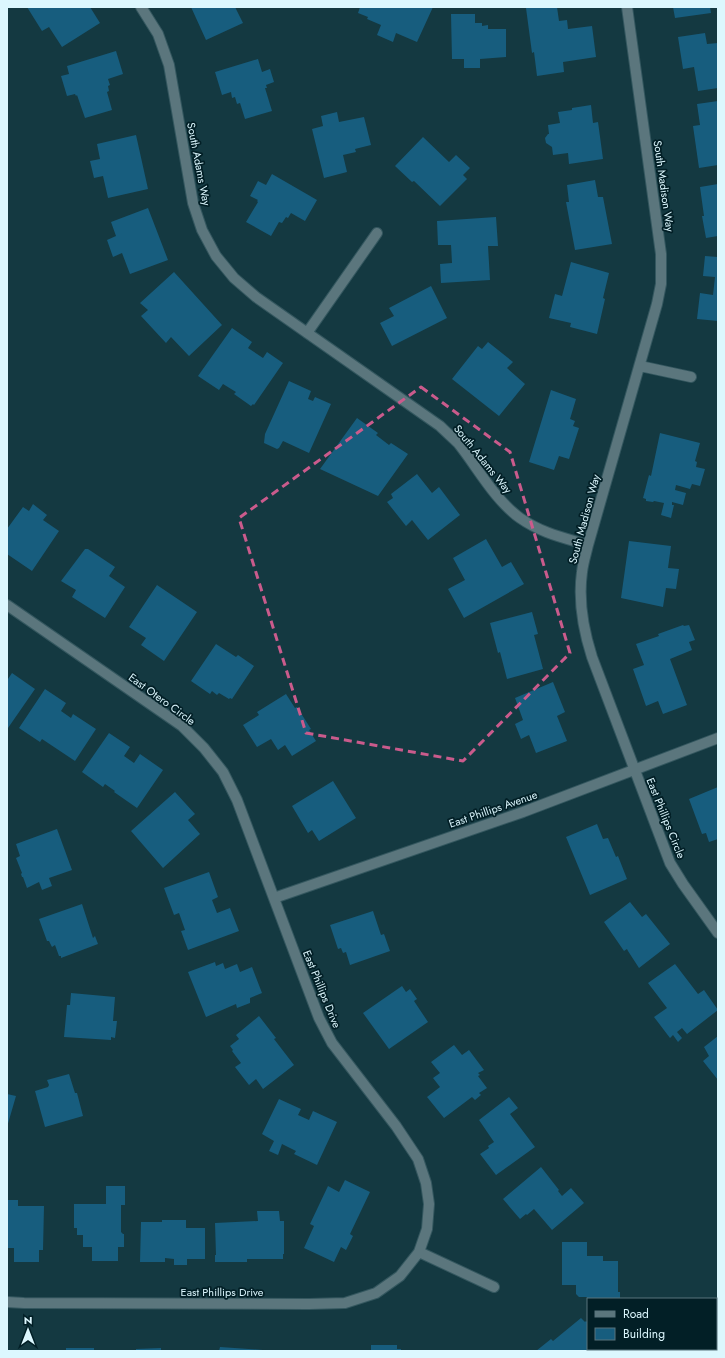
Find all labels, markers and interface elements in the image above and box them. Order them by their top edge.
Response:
street label: South Adams Way [183,121,215,207]
street label: South Madison Way [650,139,678,233]
street label: South Adams Way [450,421,516,497]
street label: South Madison Way [564,472,604,566]
street label: East Otero Circle [125,669,199,729]
street label: East Phillips Circle [643,775,690,861]
street label: East Phillips Avenue [447,786,540,832]
street label: East Phillips Drive [299,948,345,1031]
street label: East Phillips Drive [181,1284,264,1300]
legend [587,1298,717,1350]
text: Road [623,1305,649,1323]
north arrow [8,1310,48,1350]
text: N [24,1312,32,1328]
text: Building [623,1325,665,1343]

